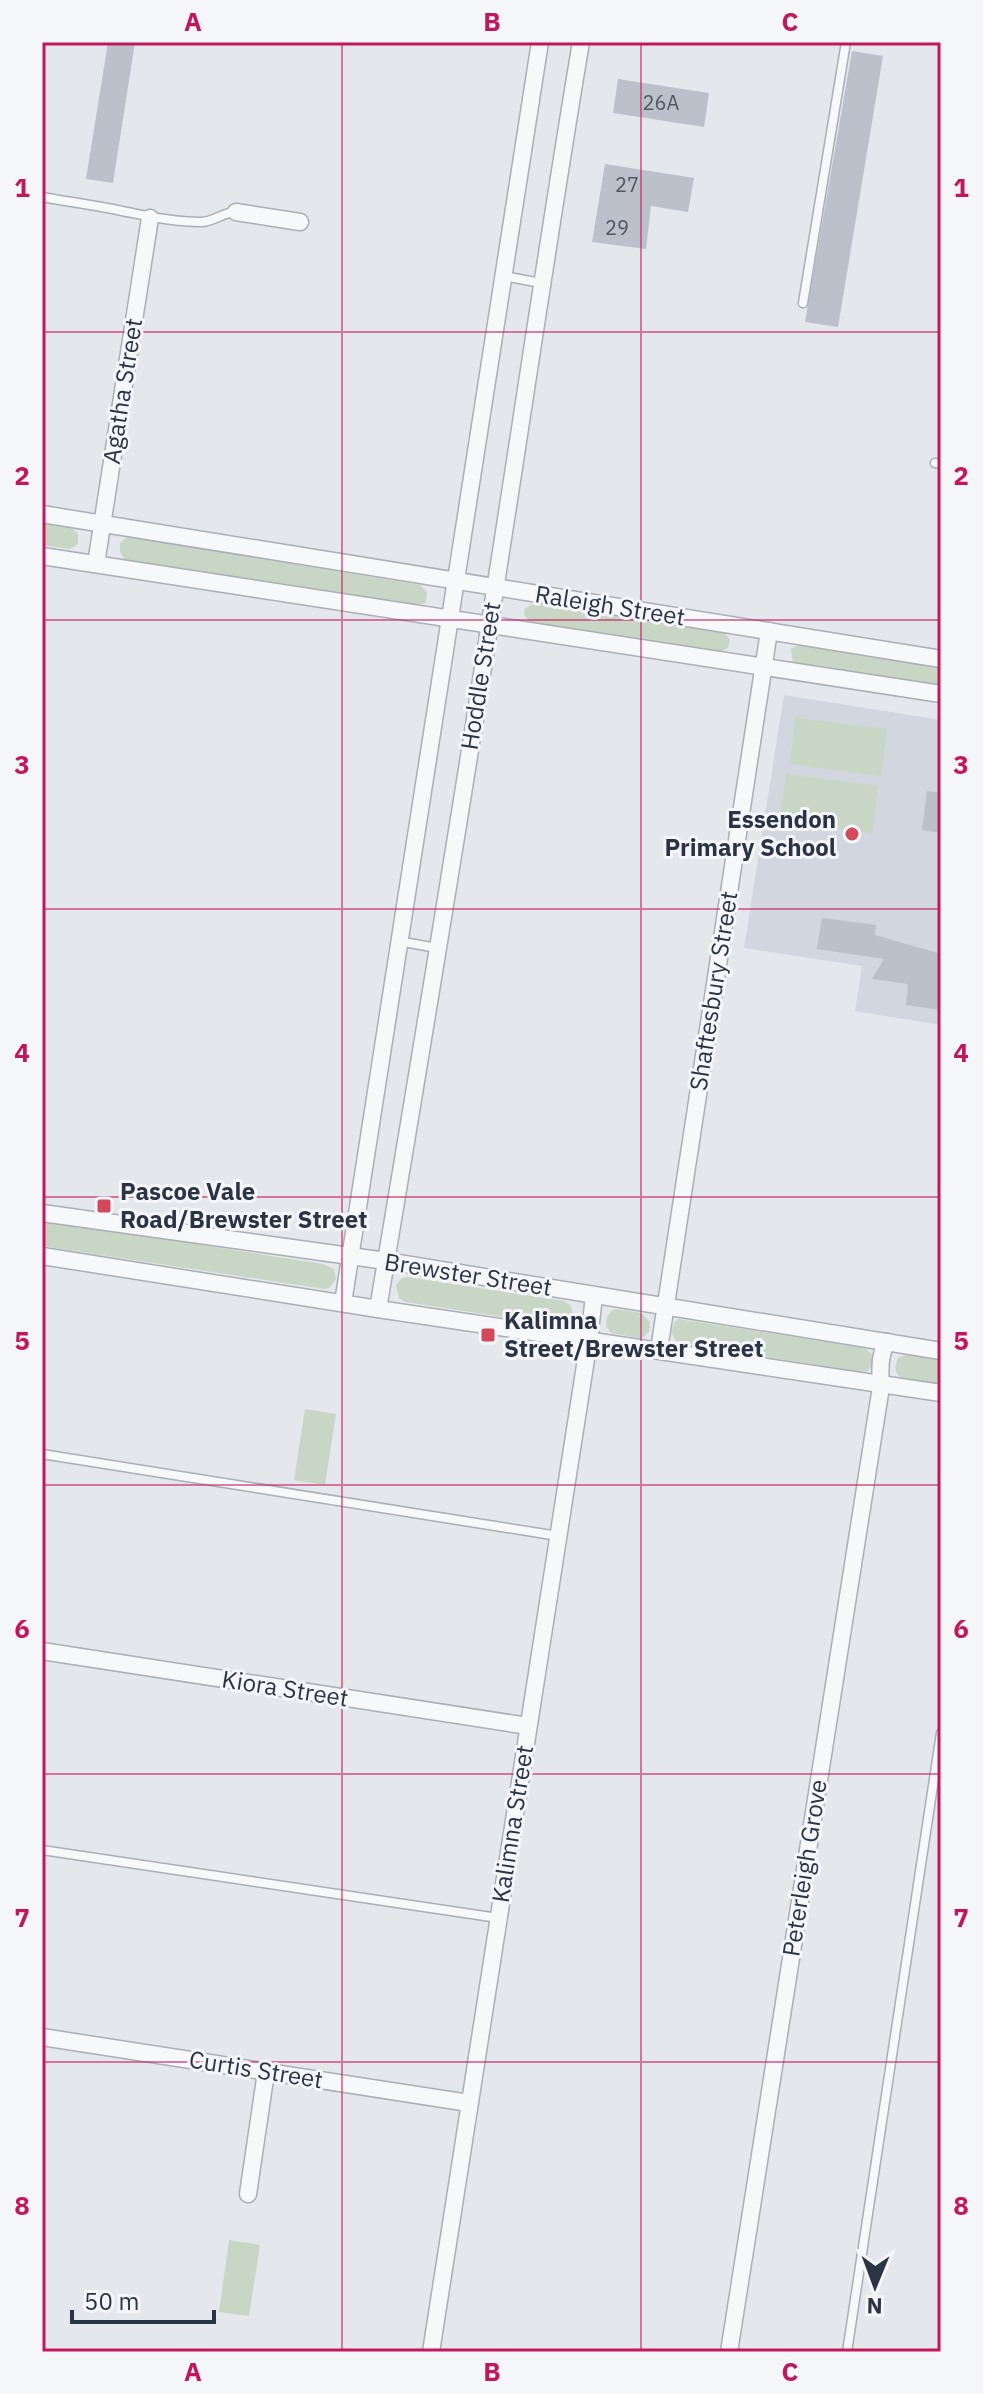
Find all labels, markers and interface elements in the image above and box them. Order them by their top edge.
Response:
text: A [184,4,202,38]
text: B [483,4,501,38]
text: C [782,4,799,38]
house number: 26A [643,89,680,116]
text: 1 [14,170,30,204]
text: 1 [953,170,969,204]
house number: 27 [615,171,639,198]
house number: 29 [605,214,629,241]
street label: Agatha Street [95,316,149,466]
text: 2 [14,458,30,492]
text: 2 [953,458,969,492]
street label: Raleigh Street [533,577,687,633]
street label: Hoddle Street [453,600,508,752]
text: 3 [14,747,30,781]
text: 3 [953,747,969,781]
place label: Essendon Primary School [664,803,836,863]
marker: Essendon Primary School [843,825,861,843]
street label: Shaftesbury Street [681,889,745,1093]
text: 4 [14,1035,30,1069]
text: 4 [953,1035,969,1069]
place label: Pascoe Vale Road/Brewster Street [120,1175,367,1235]
marker: Pascoe Vale Road/Brewster Street [95,1197,113,1215]
street label: Brewster Street [382,1245,554,1303]
place label: Kalimna Street/Brewster Street [504,1304,764,1364]
text: 5 [14,1323,30,1357]
text: 5 [953,1323,969,1357]
marker: Kalimna Street/Brewster Street [479,1326,497,1344]
text: 6 [14,1611,30,1645]
text: 6 [953,1611,969,1645]
street label: Kiora Street [220,1662,351,1714]
street label: Kalimna Street [484,1743,540,1905]
street label: Peterleigh Grove [774,1777,834,1959]
text: 7 [14,1900,30,1934]
text: 7 [953,1900,969,1934]
street label: Curtis Street [187,2043,325,2095]
text: 8 [14,2188,30,2222]
text: 8 [953,2188,969,2222]
north arrow [835,2246,915,2326]
scale bar [72,2274,214,2324]
text: 50 m [84,2285,139,2317]
text: N [866,2292,883,2321]
text: A [184,2354,202,2388]
text: B [483,2354,501,2388]
text: C [782,2354,799,2388]

